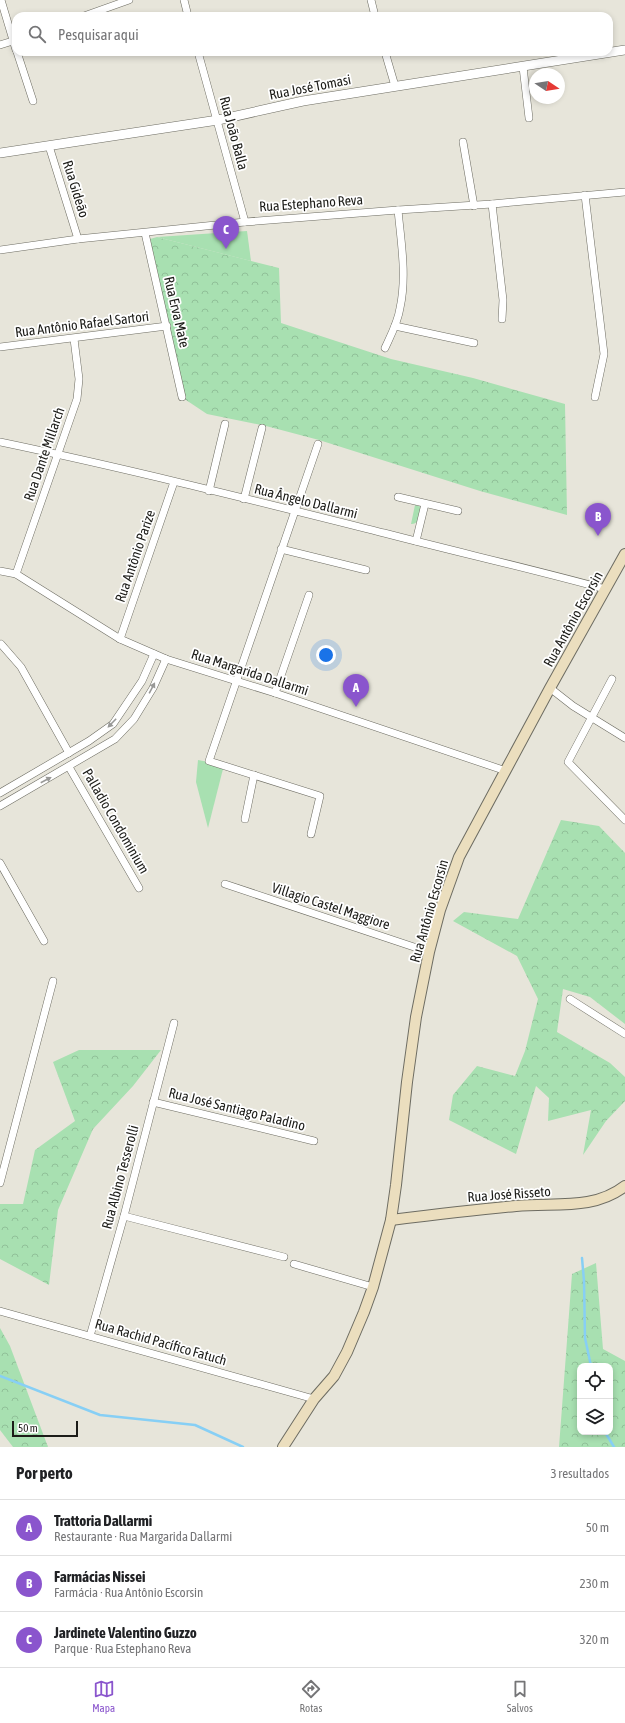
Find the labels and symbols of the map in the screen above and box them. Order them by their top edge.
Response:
north arrow [529,68,565,104]
street label: Rua José Tomasi [268,71,352,103]
street label: Rua João Balla [217,95,251,171]
street label: Rua Gideão [60,158,92,220]
street label: Rua Estephano Reva [259,191,363,215]
pin: C [213,216,239,249]
street label: Rua Erva Mate [161,275,193,349]
street label: Rua Antônio Rafael Sartori [14,308,150,340]
street label: Rua Dante Millarch [20,405,68,503]
street label: Rua Ângelo Dallarmi [253,480,359,522]
pin: B [585,503,611,536]
street label: Rua Antônio Parize [112,508,158,604]
street label: Rua Antônio Escorsin [540,569,606,669]
your location [316,645,336,665]
street label: Rua Margarida Dallarmi [189,646,311,698]
pin: A [343,674,369,707]
one-way arrow [149,682,156,694]
one-way arrow [108,718,117,728]
street label: Palladio Condominium [79,766,153,876]
one-way arrow [40,777,52,783]
street label: Rua Antônio Escorsin [407,858,451,964]
street label: Villagio Castel Maggiore [270,879,392,933]
street label: Rua José Santiago Paladino [167,1084,307,1134]
street label: Rua Albino Tesserolli [98,1123,142,1231]
street label: Rua José Risseto [467,1183,551,1205]
street label: Rua Rachid Pacífico Fatuch [93,1316,229,1368]
scale bar [12,1419,78,1438]

